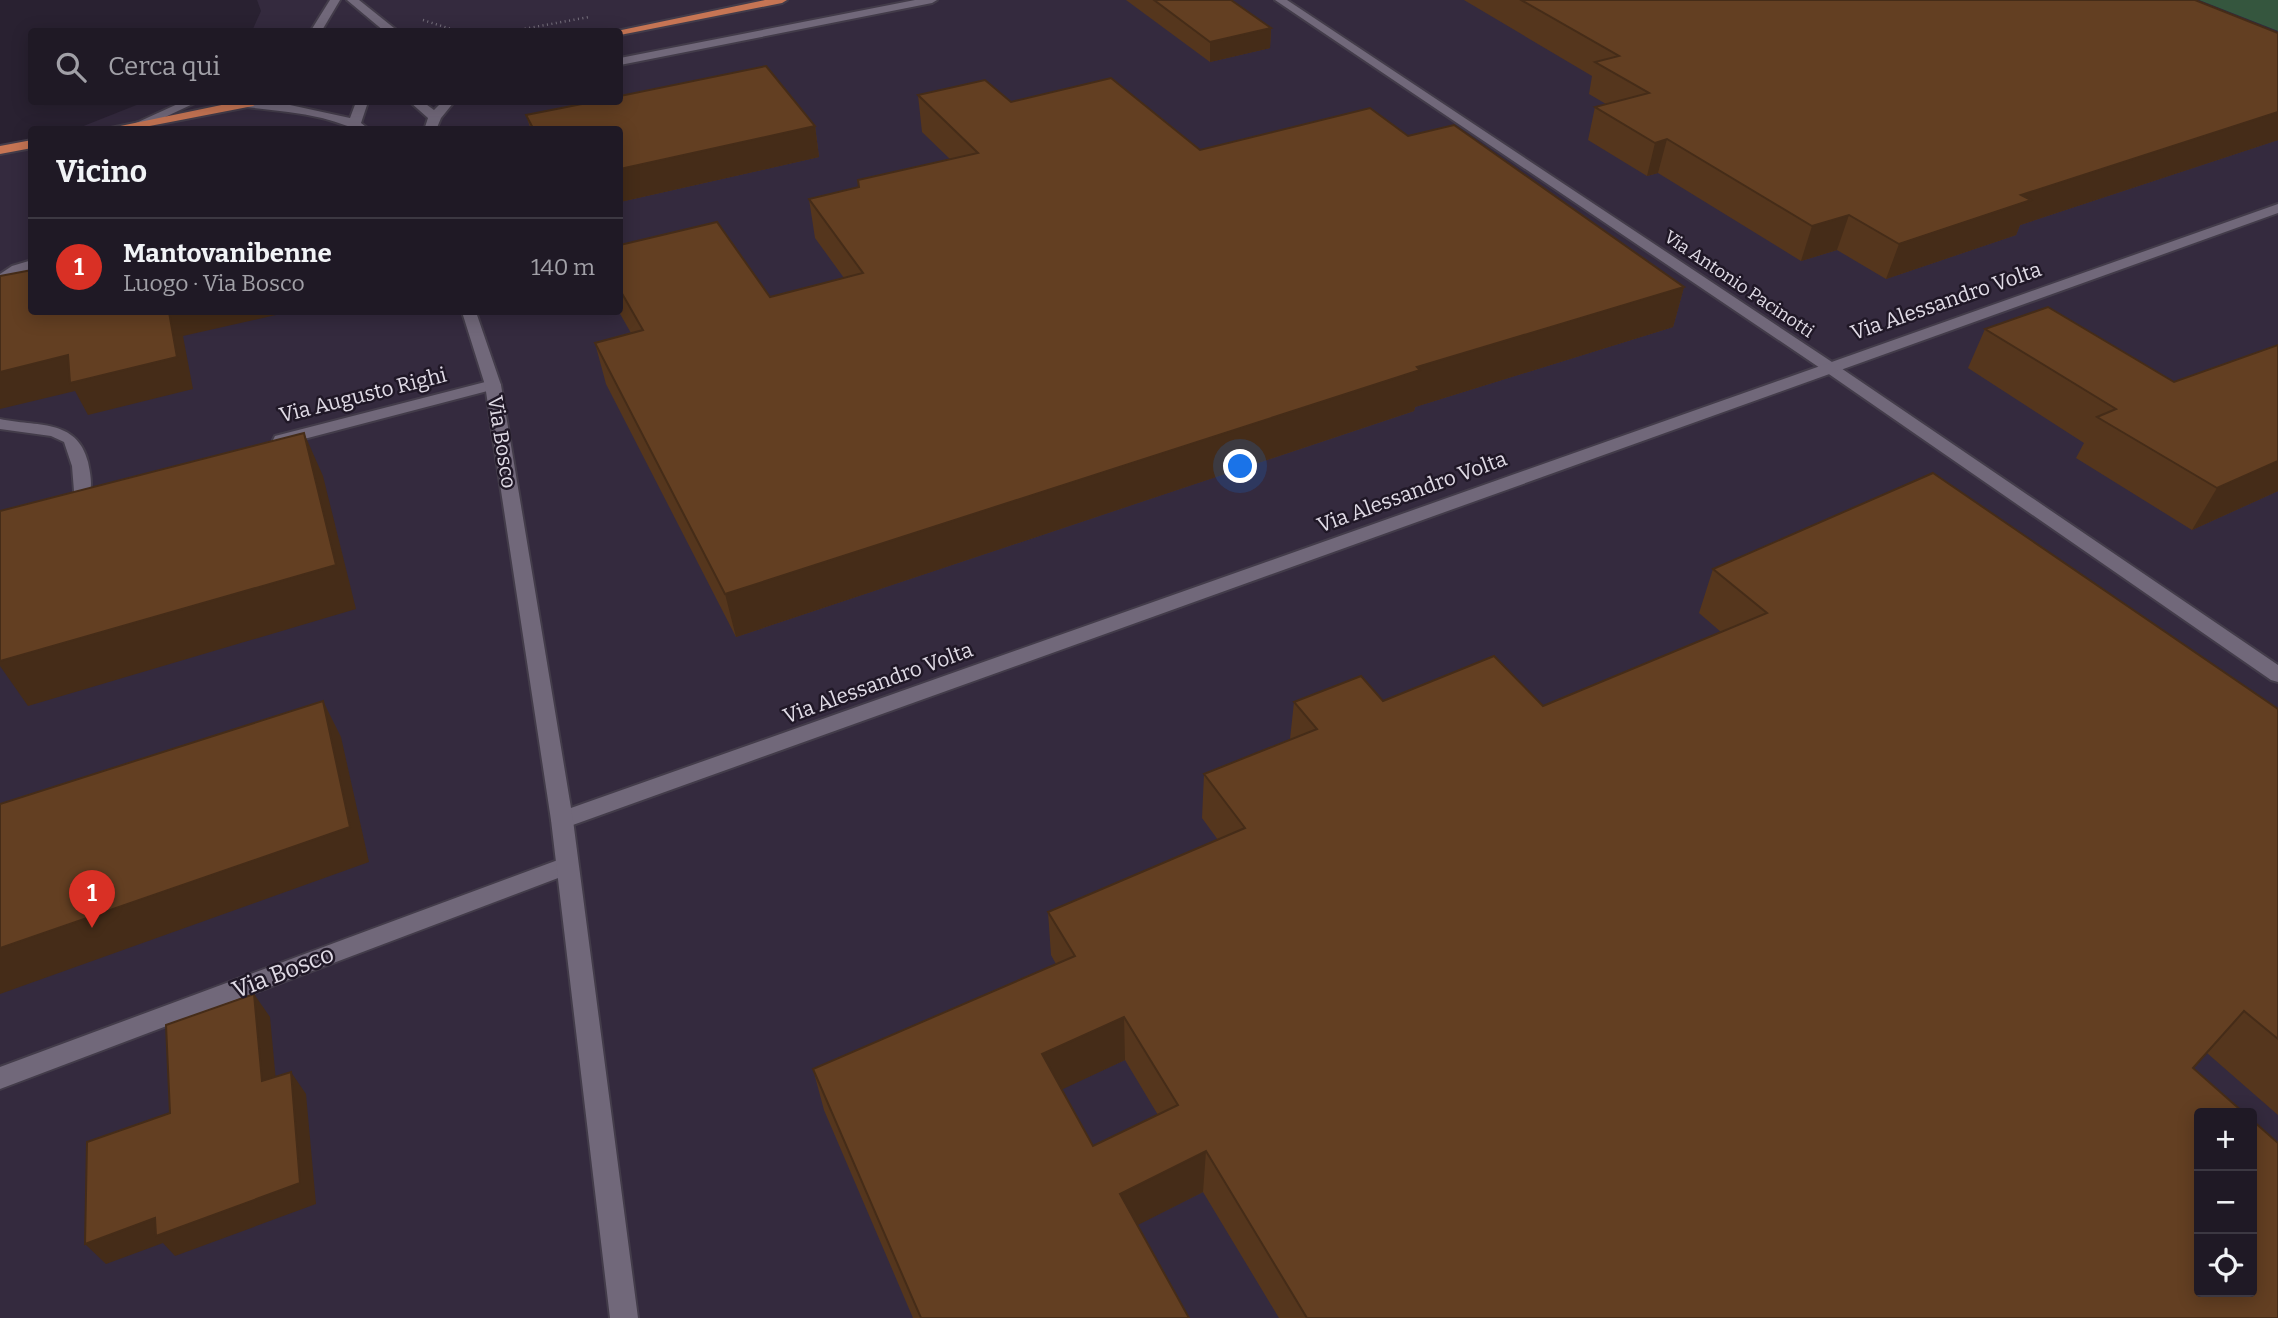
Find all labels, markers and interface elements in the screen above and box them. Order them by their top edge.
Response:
search box [28,28,623,105]
icon: search [52,48,90,86]
text: Cerca qui [108,51,220,82]
text: Vicino [56,154,147,190]
street label: Via Antonio Pacinotti [1660,226,1818,342]
text: Mantovanibenne [123,238,332,269]
text: 1 [74,253,84,281]
text: 140 m [531,253,595,281]
street label: Via Alessandro Volta [1847,256,2045,346]
text: Luogo · Via Bosco [123,269,305,297]
street label: Via Augusto Righi [277,362,449,428]
street label: Via Bosco [482,394,522,490]
street label: Via Alessandro Volta [1314,445,1511,538]
your location [1223,449,1257,483]
street label: Via Alessandro Volta [780,636,977,729]
pin: 1 [69,870,115,928]
street label: Via Bosco [228,940,338,1004]
map controls [2194,1108,2257,1297]
button: + [2194,1108,2257,1171]
button: − [2194,1171,2257,1234]
button: locate [2194,1234,2257,1297]

